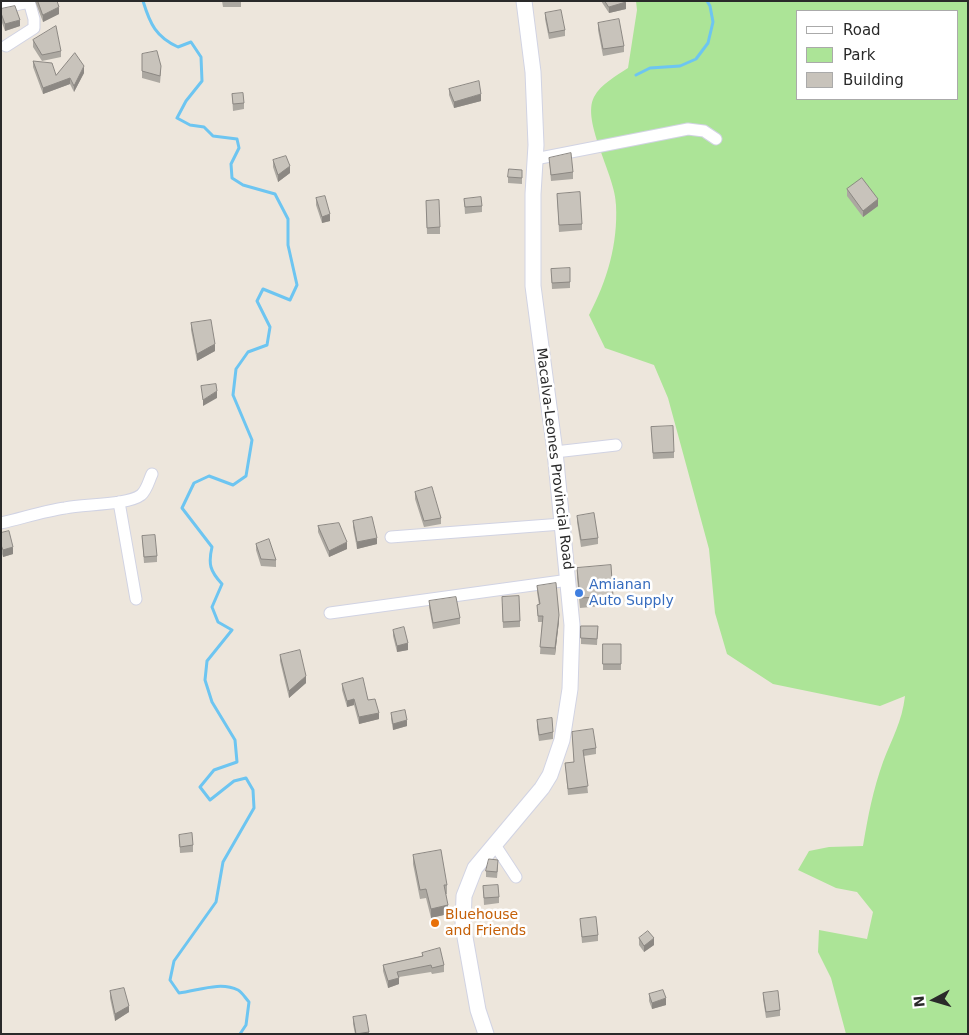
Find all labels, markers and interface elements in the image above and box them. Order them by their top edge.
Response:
legend [796,10,959,100]
text: Road [843,21,881,39]
text: Park [843,46,875,64]
text: Building [843,71,904,89]
street label: Macalva-Leones Provincial Road [532,347,576,571]
place label: Amianan Auto Supply [589,577,674,610]
marker: Amianan Auto Supply [573,587,585,599]
place label: Bluehouse and Friends [445,907,526,940]
marker: Bluehouse and Friends [429,917,441,929]
north arrow [909,975,959,1025]
text: N [911,995,928,1008]

